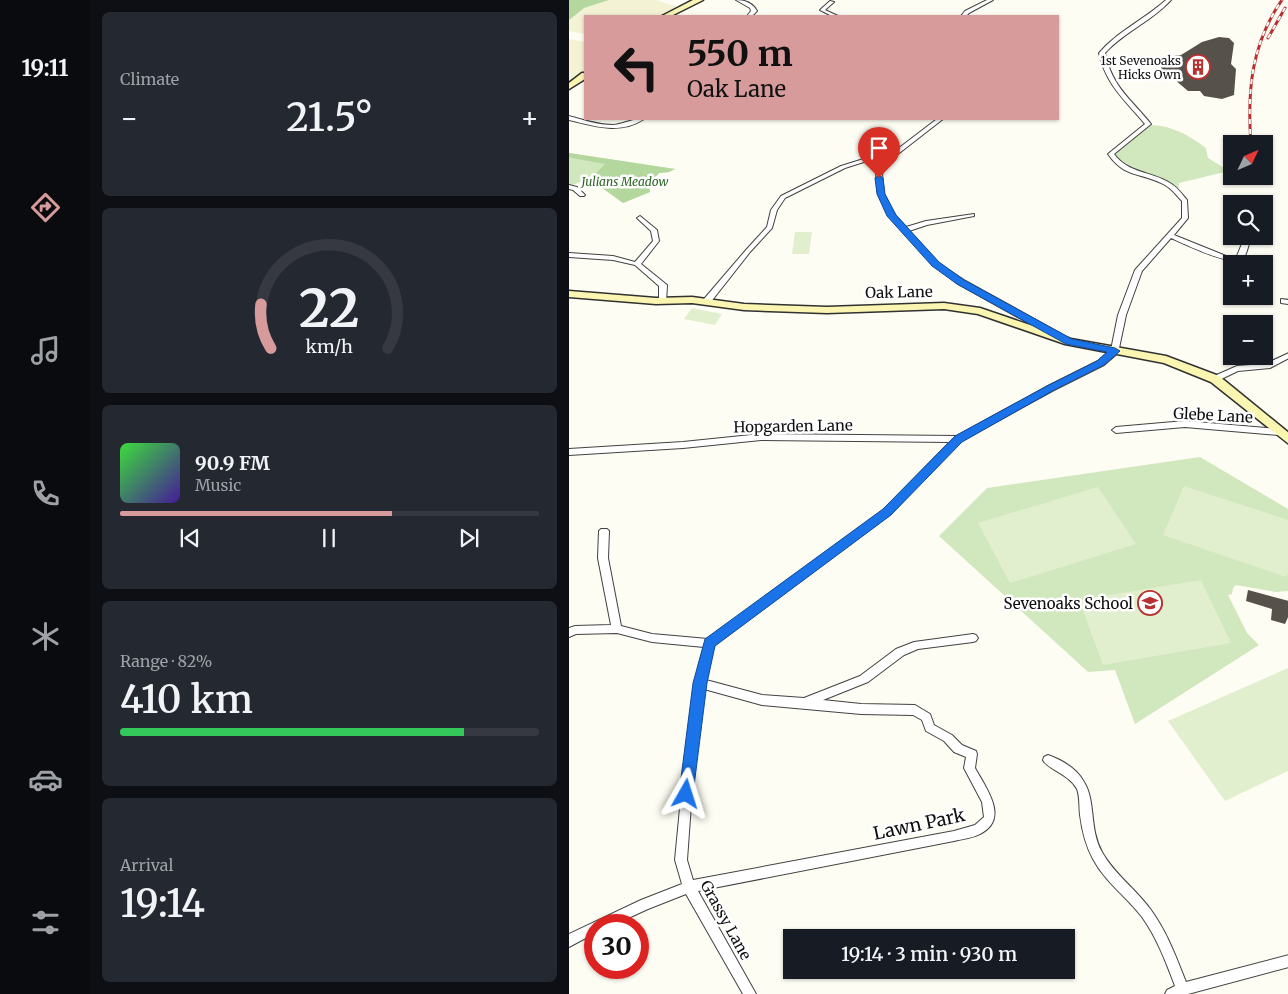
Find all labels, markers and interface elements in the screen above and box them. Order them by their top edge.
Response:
text: 550 m [687,32,793,76]
icon: left [604,35,669,100]
place label: 1st Sevenoaks Hicks Own [1101,53,1181,82]
text: 19:11 [21,54,69,82]
building icon: 1st Sevenoaks Hicks Own [1185,54,1211,80]
text: Climate [120,69,179,89]
text: Oak Lane [687,75,786,103]
text: 21.5° [286,94,373,141]
text: − [120,100,139,136]
text: + [520,100,539,136]
pin [858,127,900,178]
icon: arrive [865,134,893,162]
north arrow [1223,135,1273,185]
map controls [1223,135,1273,365]
park label: Julians Meadow [580,174,669,189]
icon: directions [28,190,63,225]
button: search [1223,195,1273,245]
button: + [1223,255,1273,305]
text: 22 [299,276,360,341]
street label: Oak Lane [865,282,933,302]
button: − [1223,315,1273,365]
icon: music [28,333,63,368]
text: km/h [306,335,353,358]
street label: Glebe Lane [1173,403,1253,427]
street label: Hopgarden Lane [733,415,853,437]
text: 90.9 FM [195,451,270,475]
text: Music [195,475,241,495]
icon: phone [28,476,63,511]
icon: previous [176,524,204,552]
icon: pause [315,524,343,552]
icon: next [455,524,483,552]
school or university icon: Sevenoaks School [1137,590,1163,616]
place label: Sevenoaks School [1004,594,1133,613]
icon: climate [28,619,63,654]
text: Range · 82% [120,651,212,671]
text: 410 km [120,676,253,723]
icon: car [28,762,63,797]
position arrow [659,767,711,819]
street label: Lawn Park [871,803,967,845]
text: Arrival [120,855,173,875]
street label: Grassy Lane [696,877,756,963]
text: 19:14 [120,880,205,927]
icon: filters [28,905,63,940]
speed limit sign: 30 [584,914,649,979]
text: 19:14 · 3 min · 930 m [841,942,1017,966]

